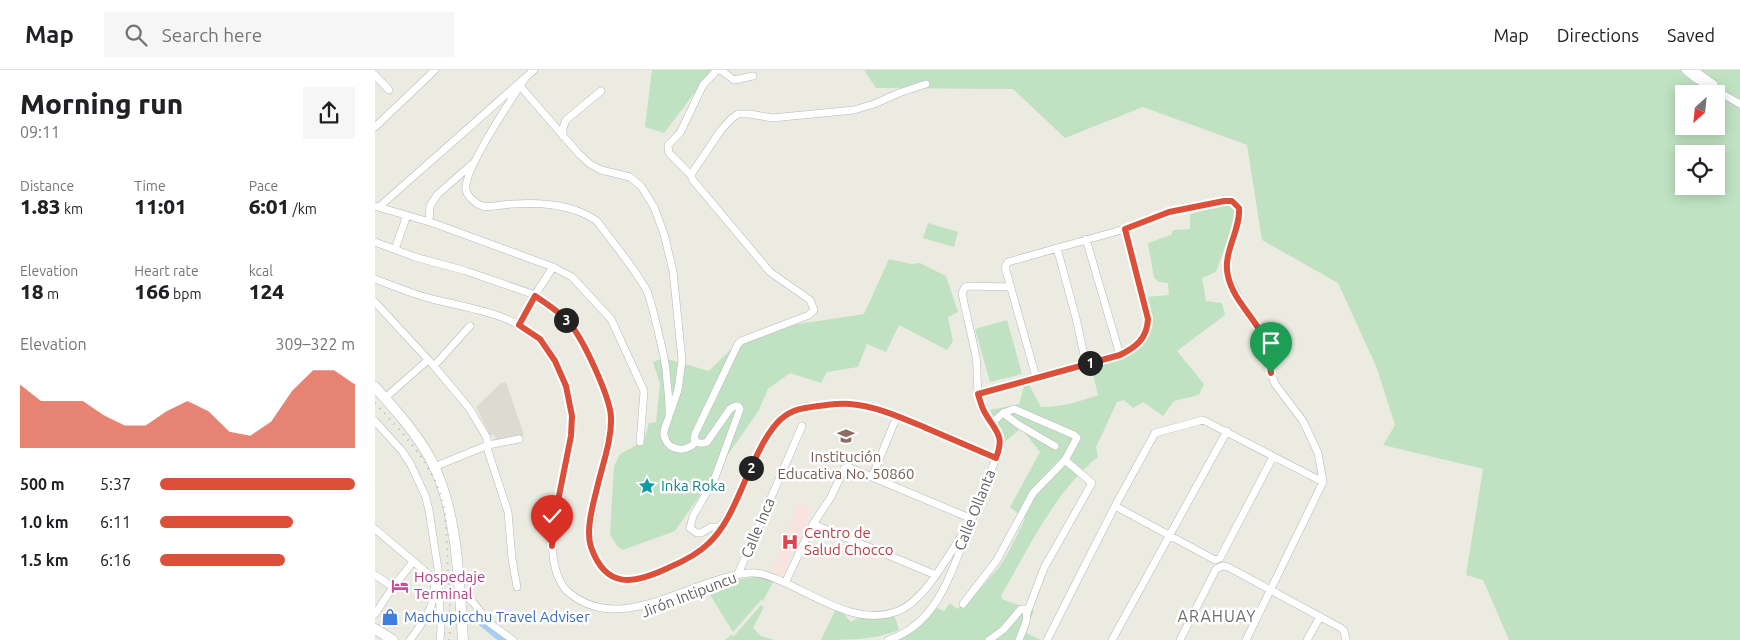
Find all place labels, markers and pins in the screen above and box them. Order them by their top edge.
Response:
pin: 3 [553,308,579,332]
pin [1250,322,1292,373]
pin: 1 [1077,350,1103,376]
school or university icon: Institución Educativa No. 50860 [836,426,856,446]
place label: Institución Educativa No. 50860 [777,448,915,482]
pin: 2 [739,456,763,480]
place icon: Inka Roka [637,476,657,496]
place label: Inka Roka [661,477,725,494]
pin [531,495,573,546]
place label: Centro de Salud Chocco [804,524,893,558]
hospital icon: Centro de Salud Chocco [780,532,800,552]
place label: Hospedaje Terminal [414,568,485,602]
hotel icon: Hospedaje Terminal [390,576,410,596]
shop icon: Machupicchu Travel Adviser [380,607,400,627]
place label: Machupicchu Travel Adviser [404,608,590,625]

